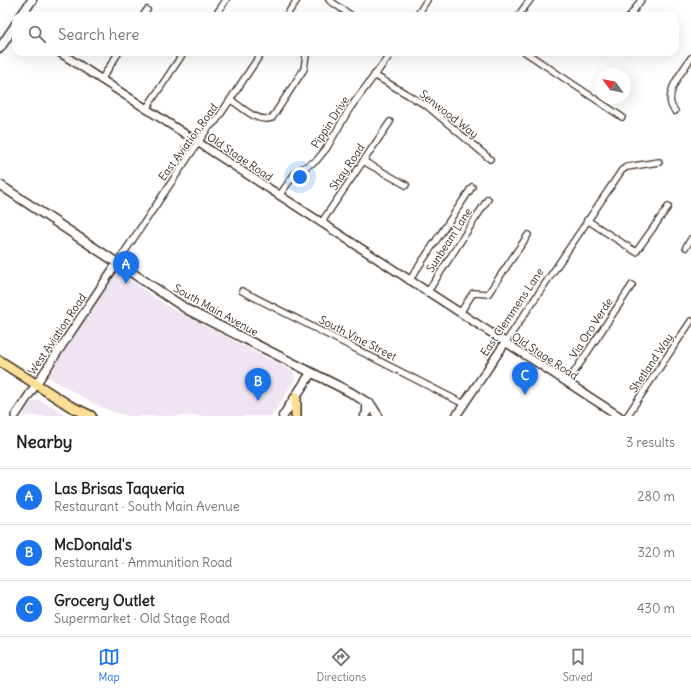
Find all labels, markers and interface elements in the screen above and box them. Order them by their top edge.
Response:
search box [12,12,679,56]
icon: search [26,23,48,45]
text: Search here [58,25,139,44]
north arrow [595,68,631,104]
street label: Senwood Way [417,87,481,141]
street label: Pippin Drive [308,93,352,151]
street label: East Aviation Road [155,100,221,183]
street label: Old Stage Road [204,130,276,184]
street label: Shay Road [326,141,368,193]
your location [290,167,310,187]
street label: Sunbeam Lane [423,205,475,275]
pin: A [113,251,139,284]
street label: East Clemmens Lane [477,265,547,359]
street label: South Main Avenue [171,281,261,339]
street label: West Aviation Road [25,290,90,377]
street label: Via Oro Verde [566,295,616,361]
street label: South Vine Street [317,312,399,364]
street label: Old Stage Road [509,329,581,383]
street label: Shetland Way [626,331,676,395]
pin: C [512,362,538,395]
pin: B [245,368,271,401]
text: Nearby [16,431,72,453]
text: 3 results [626,434,675,451]
text: Las Brisas Taqueria [54,479,185,498]
text: A [25,488,33,505]
text: 280 m [637,488,675,505]
text: Restaurant · South Main Avenue [54,498,240,515]
text: McDonald's [54,535,132,554]
text: B [25,544,33,561]
text: 320 m [637,544,675,561]
text: Restaurant · Ammunition Road [54,554,233,571]
text: Grocery Outlet [54,591,155,610]
text: C [25,600,33,617]
text: 430 m [637,600,675,617]
text: Supermarket · Old Stage Road [54,610,230,627]
tab: Map [98,646,120,684]
tab: Directions [317,646,366,684]
tab: Saved [563,646,593,684]

